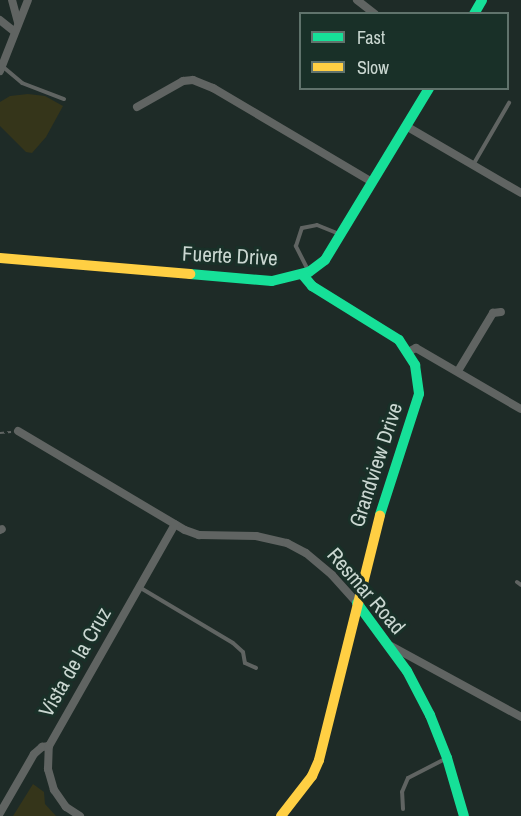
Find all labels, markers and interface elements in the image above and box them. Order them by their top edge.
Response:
legend [299,12,509,90]
text: Fast [357,25,385,50]
text: Slow [357,55,389,80]
street label: Fuerte Drive [182,241,278,271]
street label: Grandview Drive [344,400,408,530]
street label: Resmar Road [322,543,410,639]
street label: Vista de la Cruz [34,603,116,721]

